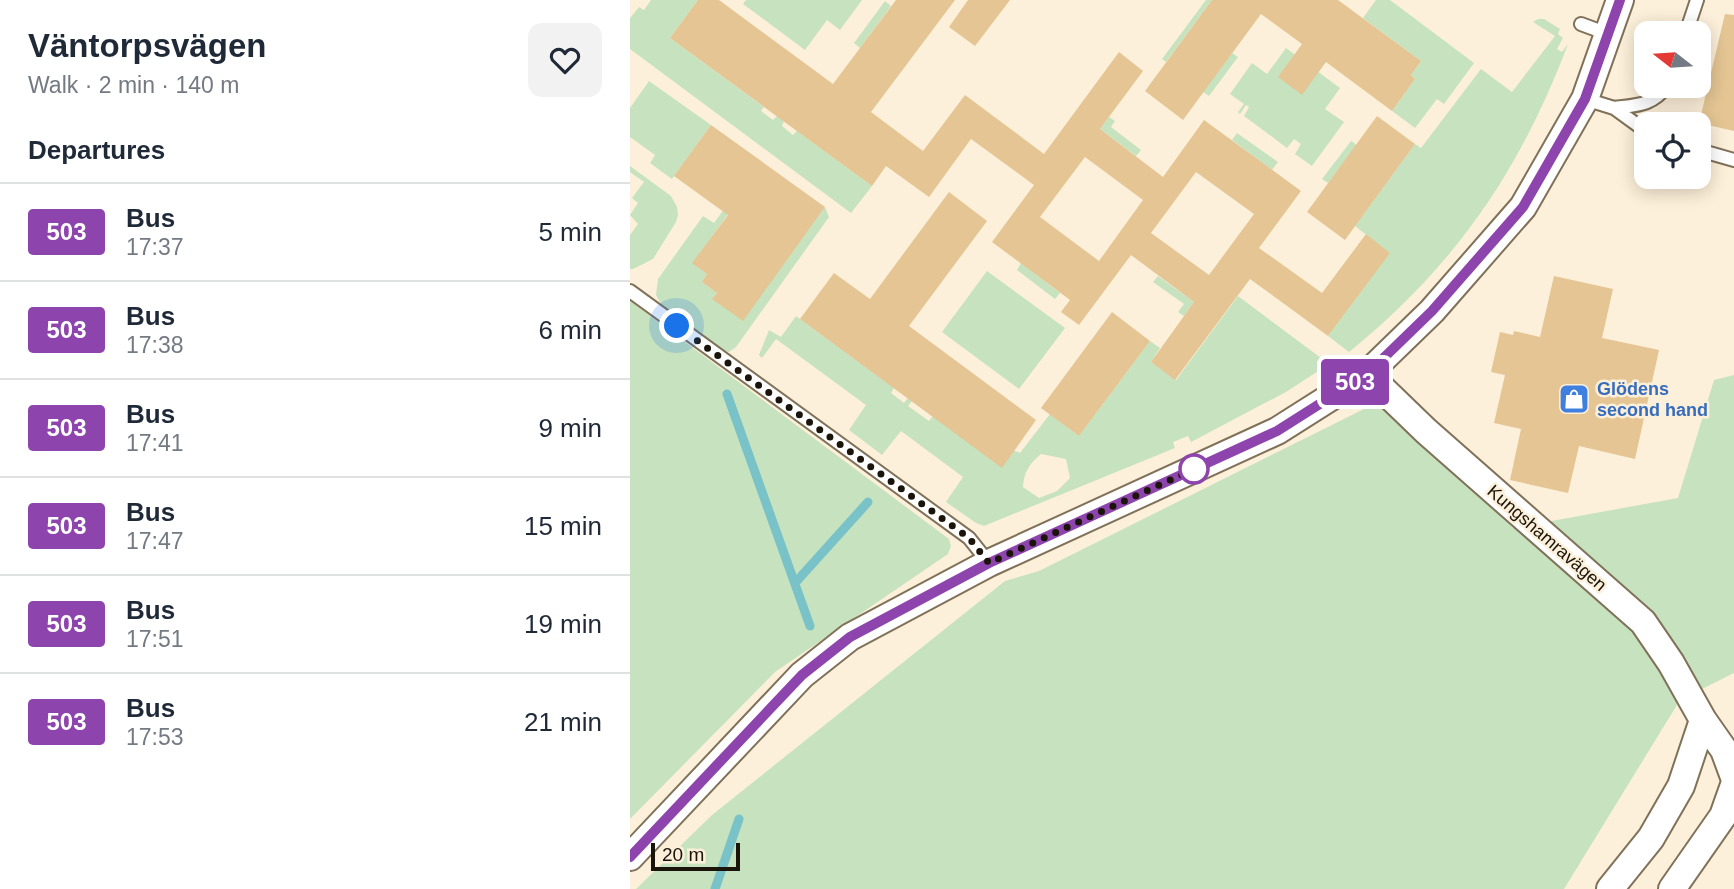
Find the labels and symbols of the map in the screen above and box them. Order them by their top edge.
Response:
north arrow [1634,21,1712,98]
your location [659,308,694,343]
line badge: 503 [1315,359,1395,405]
place label: Glödens second hand [1597,379,1708,420]
shop icon: Glödens second hand [1557,382,1591,416]
unlabelled marker [1179,454,1209,484]
street label: Kungshamravägen [1483,481,1611,595]
scale bar [651,840,740,872]

